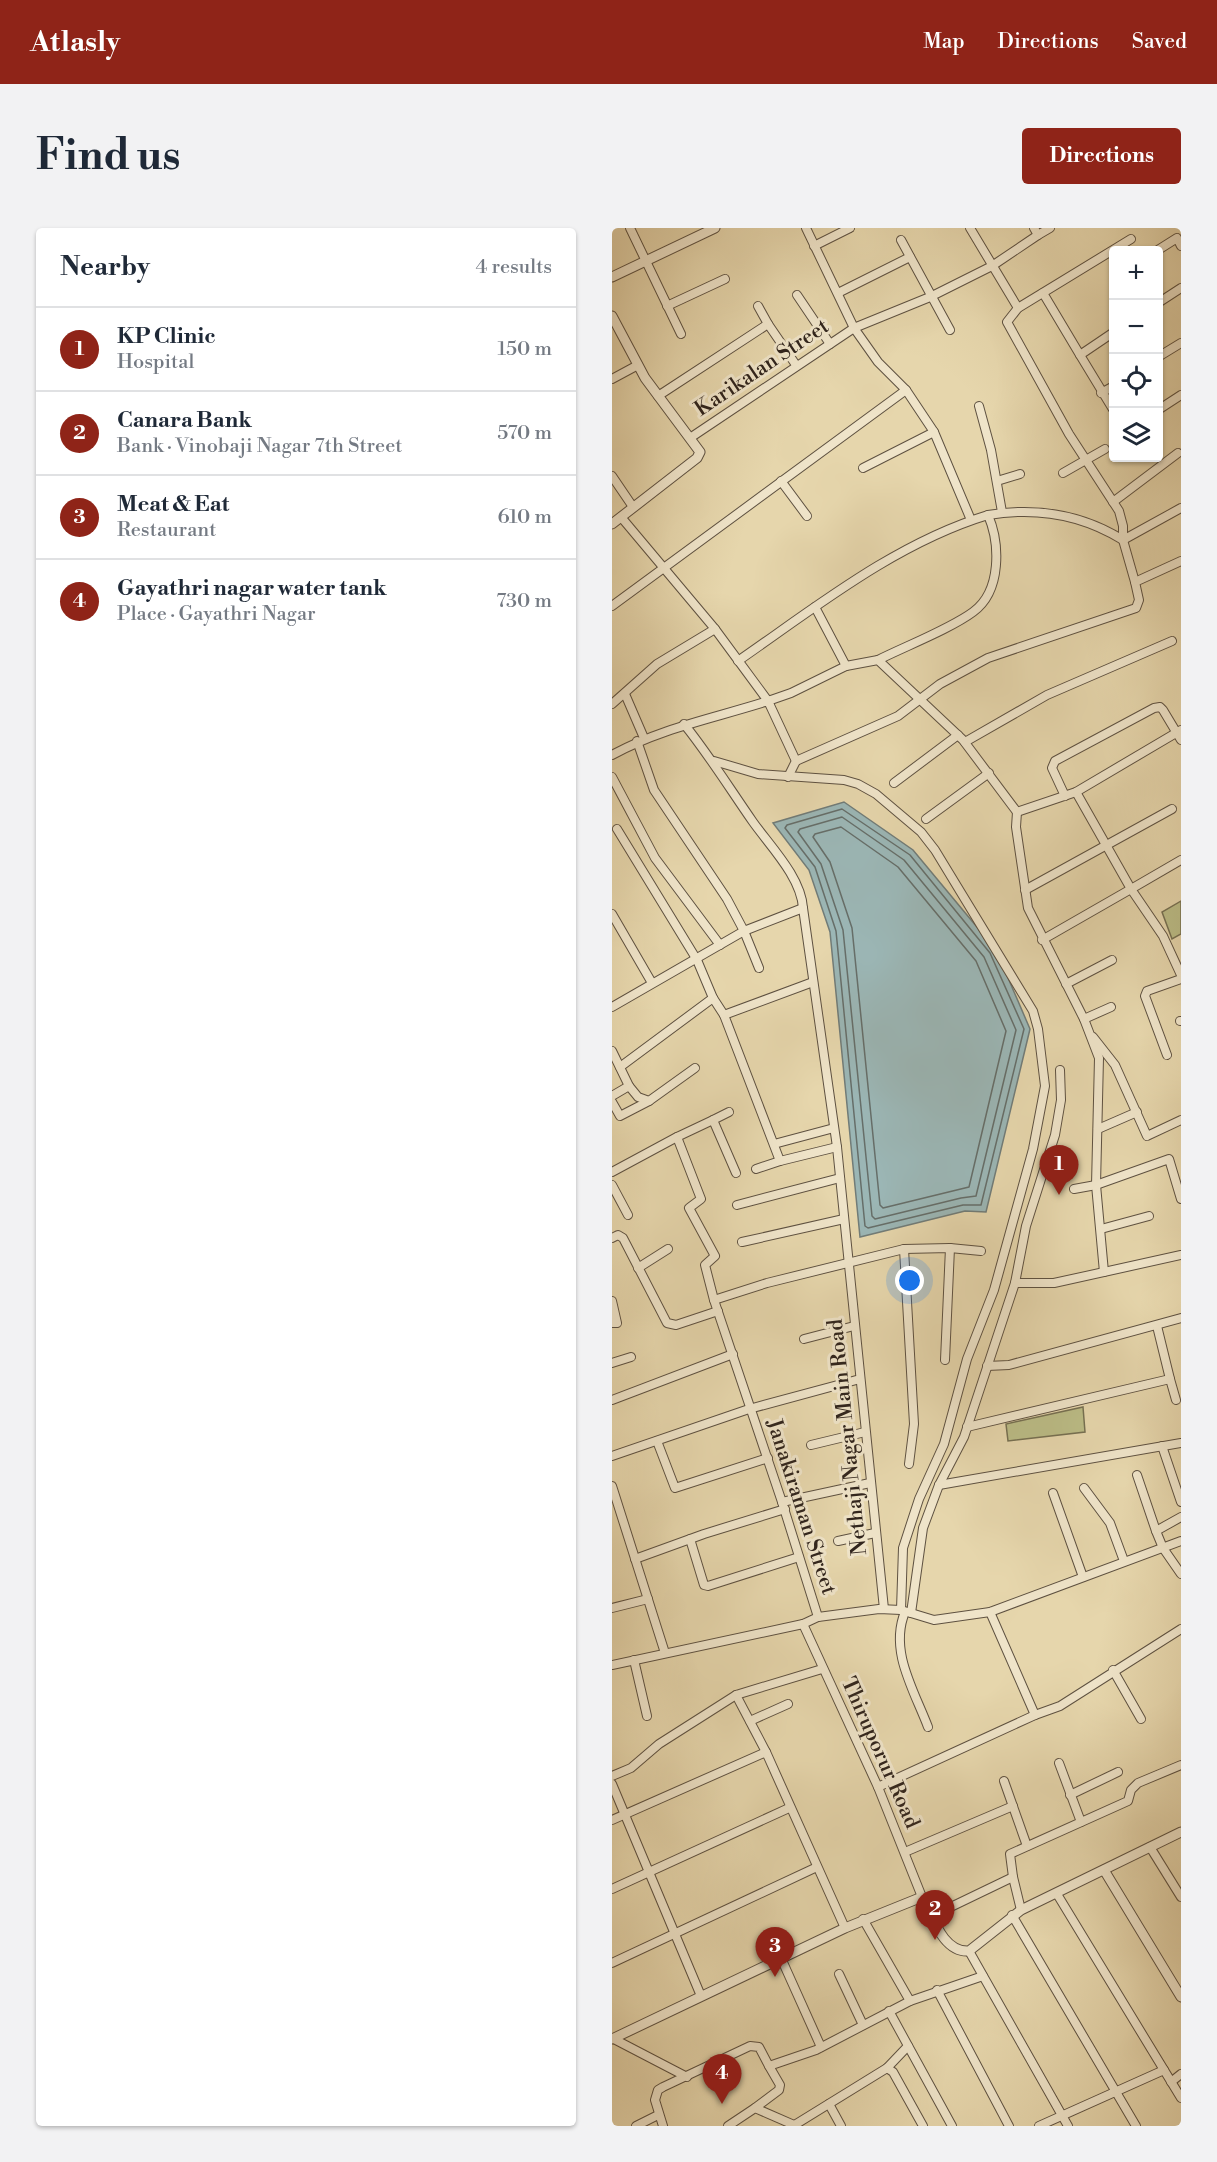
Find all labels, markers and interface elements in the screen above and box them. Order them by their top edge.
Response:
text: Atlasly [30,25,120,60]
text: Map [923,29,965,55]
text: Directions [998,29,1099,55]
text: Saved [1132,29,1187,55]
button: Directions [1022,128,1181,184]
text: Find us [36,130,180,183]
map controls [1109,246,1163,462]
button: + [1109,246,1163,300]
text: Nearby [60,251,150,283]
text: 4 results [475,255,552,280]
button: − [1109,300,1163,354]
street label: Karikalan Street [690,313,834,422]
text: KP Clinic [117,323,216,350]
text: 1 [75,337,84,362]
text: 150 m [497,337,552,362]
text: Hospital [117,350,194,375]
button: locate [1109,354,1163,408]
text: Canara Bank [117,407,252,434]
button: layers [1109,408,1163,462]
text: 2 [73,421,86,446]
text: 570 m [497,421,552,446]
text: Bank · Vinobaji Nagar 7th Street [117,434,402,459]
text: Meat & Eat [117,491,229,518]
text: 3 [73,505,86,530]
text: 610 m [498,505,552,530]
text: Restaurant [117,518,216,543]
text: Gayathri nagar water tank [117,575,387,602]
text: 4 [73,589,86,614]
text: 730 m [496,589,552,614]
text: Place · Gayathri Nagar [117,602,316,627]
pin: 1 [1040,1146,1078,1195]
your location [895,1266,924,1295]
street label: Nethaji Nagar Main Road [823,1318,873,1556]
street label: Janakiraman Street [760,1415,842,1599]
street label: Thiruporur Road [835,1673,925,1833]
pin: 2 [916,1890,954,1940]
pin: 3 [756,1928,794,1977]
pin: 4 [702,2054,742,2104]

